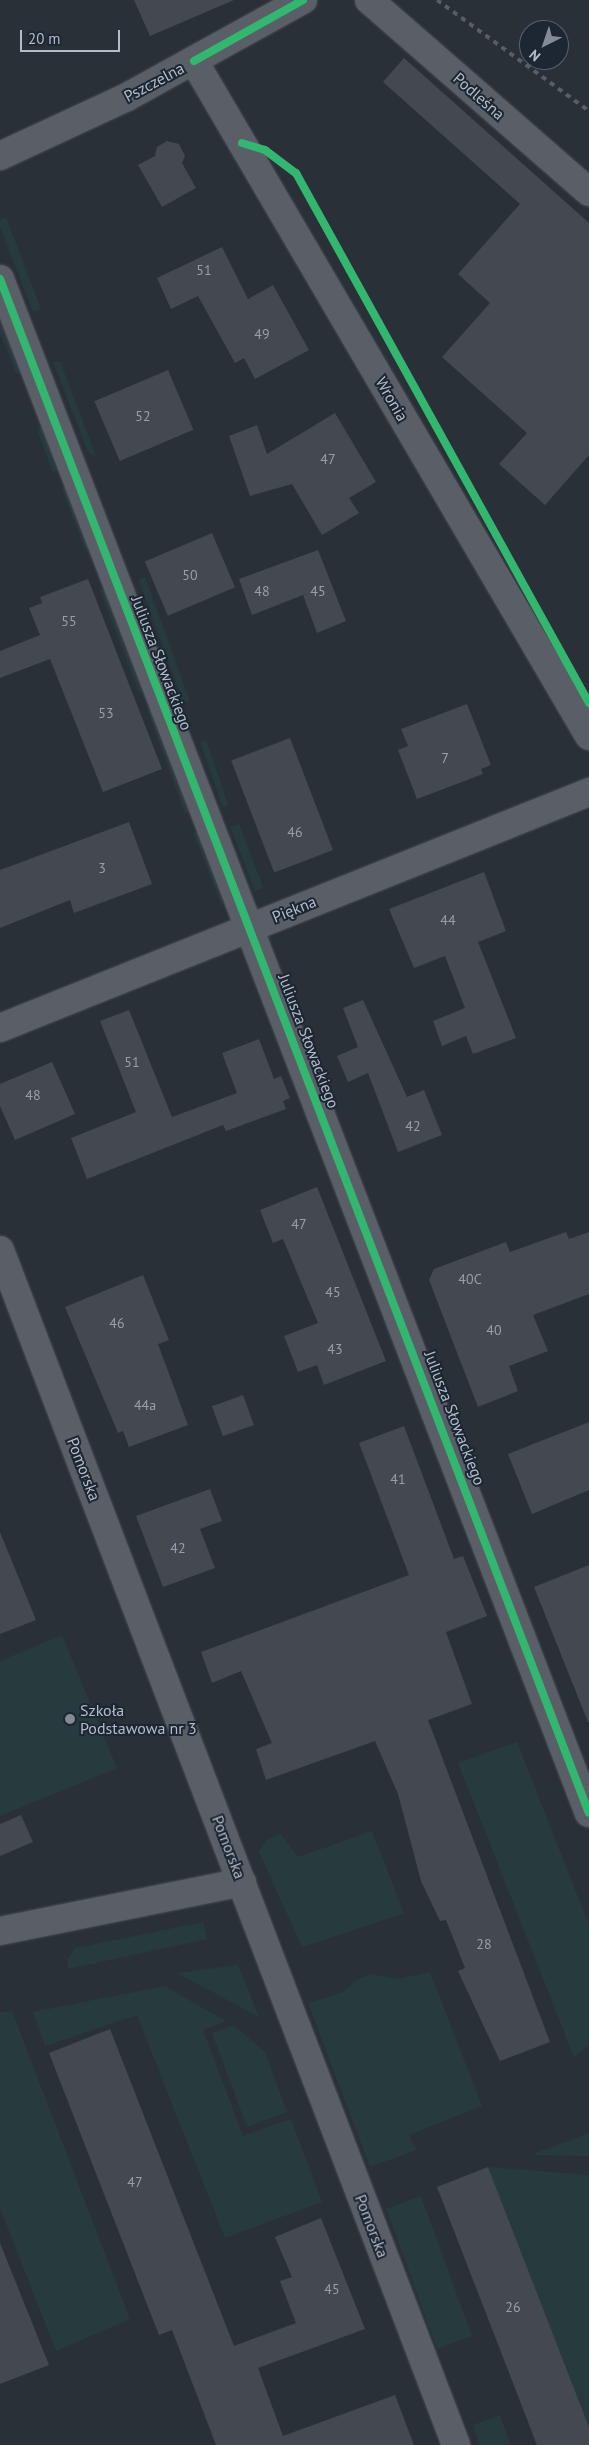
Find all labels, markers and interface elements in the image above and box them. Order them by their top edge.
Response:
scale bar [22,20,122,52]
north arrow [519,20,569,70]
text: 20 m [28,29,61,48]
text: N [525,46,544,65]
street label: Pszczelna [121,58,187,106]
street label: Podleśna [449,68,509,124]
house number: 51 [196,262,212,278]
house number: 49 [254,326,270,342]
street label: Wronia [372,374,412,424]
house number: 52 [135,408,151,424]
house number: 47 [320,451,336,467]
house number: 50 [182,567,198,583]
house number: 48 [254,583,270,599]
house number: 45 [310,583,326,599]
street label: Juliusza Słowackiego [128,593,196,733]
house number: 55 [61,613,77,629]
house number: 53 [98,705,114,721]
house number: 7 [441,750,449,766]
house number: 46 [287,824,303,840]
house number: 3 [98,860,106,876]
street label: Piękna [269,892,319,926]
house number: 44 [440,912,456,928]
street label: Juliusza Słowackiego [275,971,343,1111]
house number: 51 [124,1054,140,1070]
house number: 48 [25,1087,41,1103]
house number: 42 [405,1118,421,1134]
house number: 47 [291,1216,307,1232]
house number: 40C [458,1271,482,1287]
house number: 45 [325,1284,341,1300]
house number: 46 [109,1315,125,1331]
house number: 40 [486,1322,502,1338]
house number: 43 [327,1341,343,1357]
street label: Juliusza Słowackiego [421,1348,489,1488]
house number: 44a [134,1397,156,1413]
street label: Pomorska [63,1435,105,1503]
house number: 41 [390,1471,406,1487]
house number: 42 [170,1540,186,1556]
place label: Szkoła Podstawowa nr 3 [80,1700,197,1738]
marker: Szkoła Podstawowa nr 3 [64,1713,76,1725]
street label: Pomorska [208,1813,250,1881]
house number: 28 [476,1936,492,1952]
house number: 47 [127,2174,143,2190]
street label: Pomorska [351,2192,393,2260]
house number: 45 [324,2281,340,2297]
house number: 26 [505,2299,521,2315]

